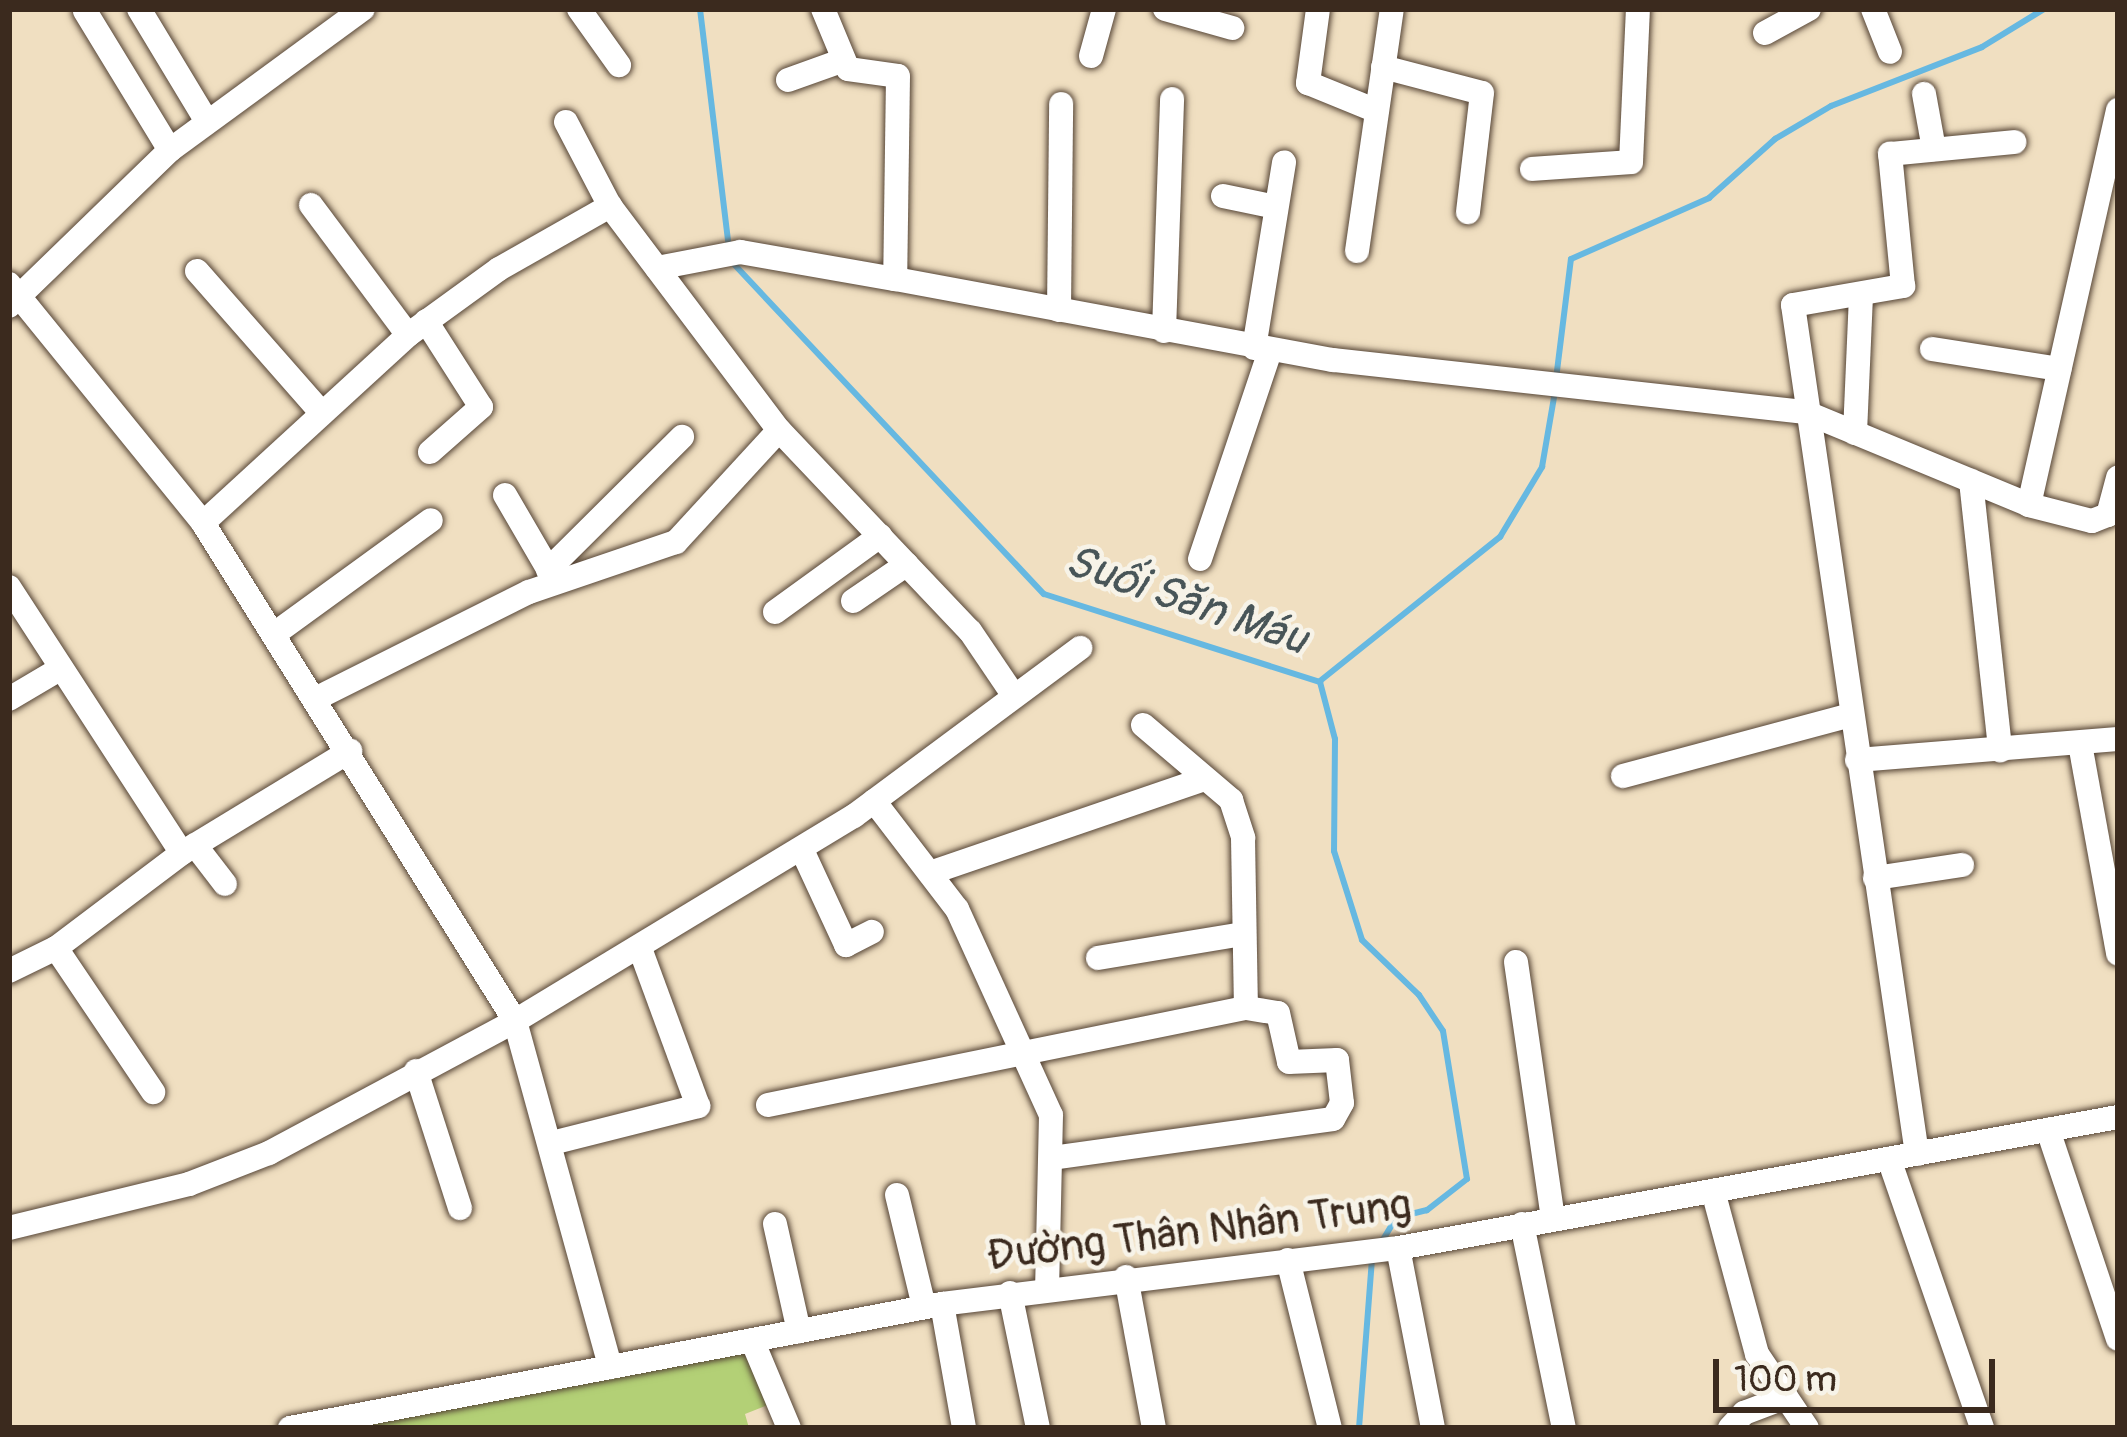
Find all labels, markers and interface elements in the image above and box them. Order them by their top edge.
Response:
water label: Suối Săn Máu [1058,534,1314,668]
street label: Đường Thân Nhân Trung [984,1180,1414,1282]
scale bar [1719,1335,2001,1409]
text: 100 m [1734,1357,1837,1402]

